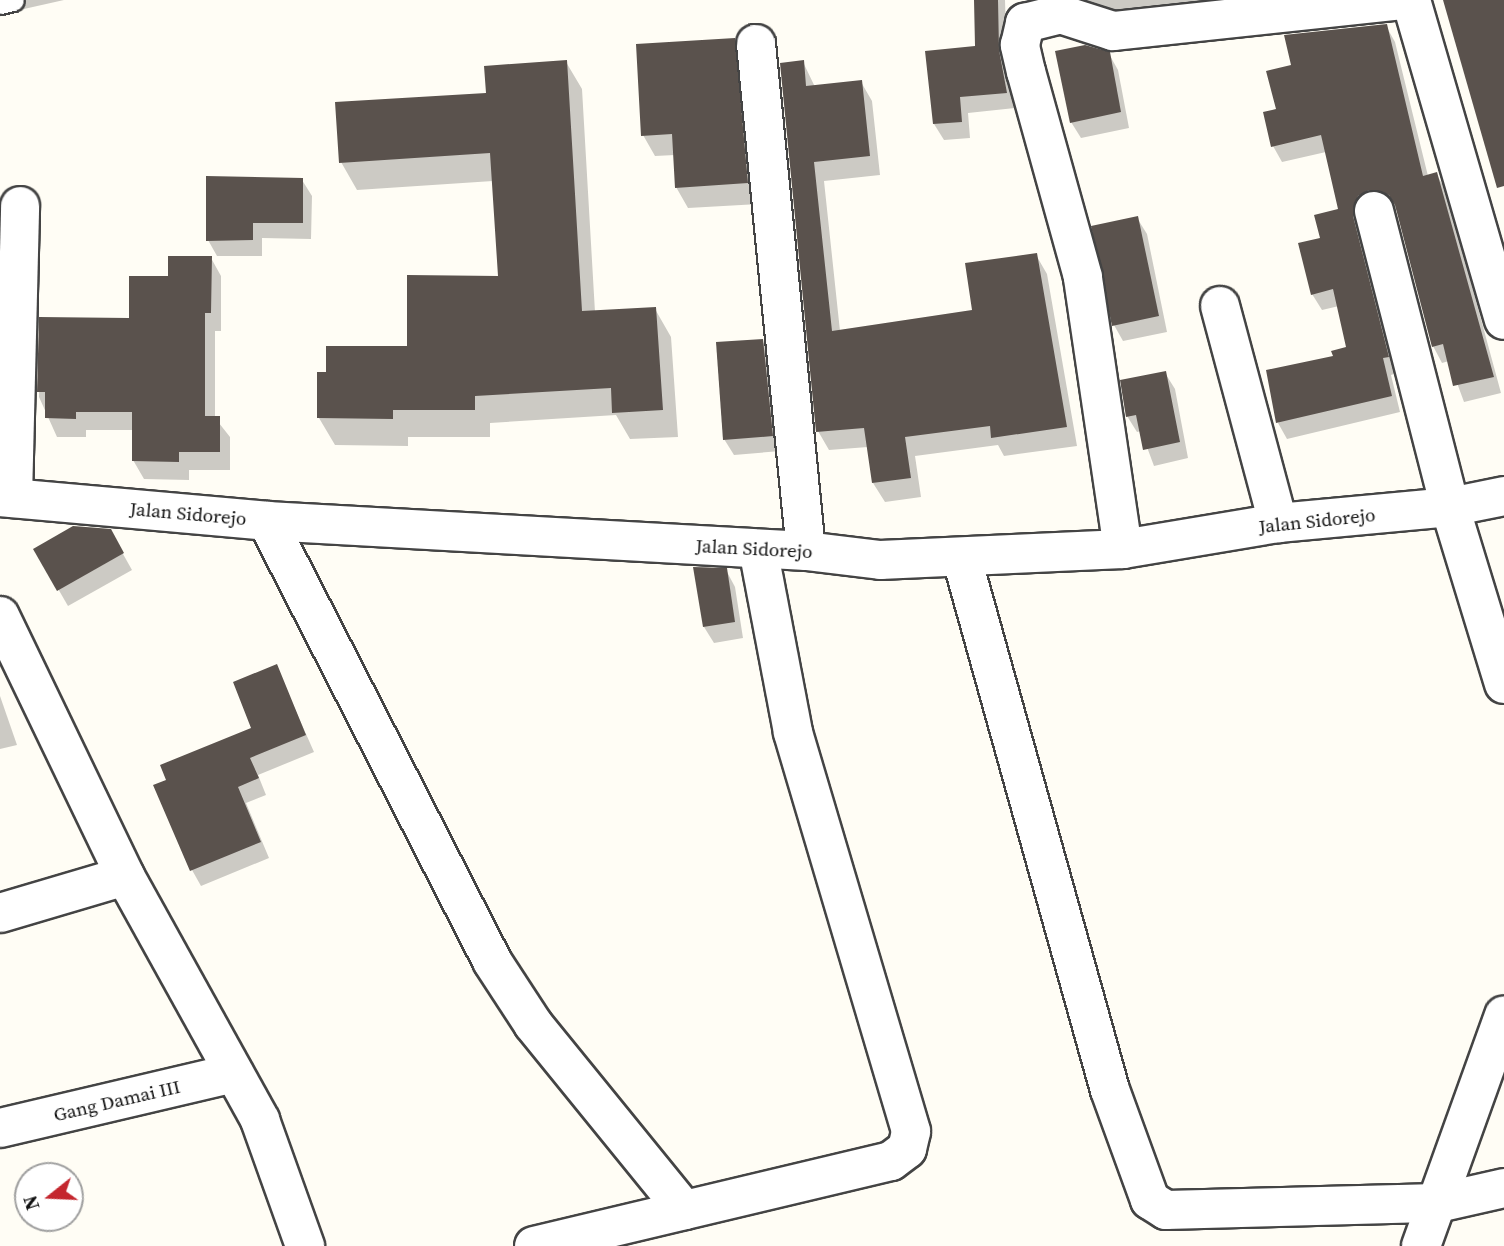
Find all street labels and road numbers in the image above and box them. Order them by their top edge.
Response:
street label: Jalan Sidorejo [129,498,247,530]
street label: Jalan Sidorejo [1258,504,1376,538]
street label: Jalan Sidorejo [695,535,813,563]
street label: Gang Damai III [51,1075,183,1127]

